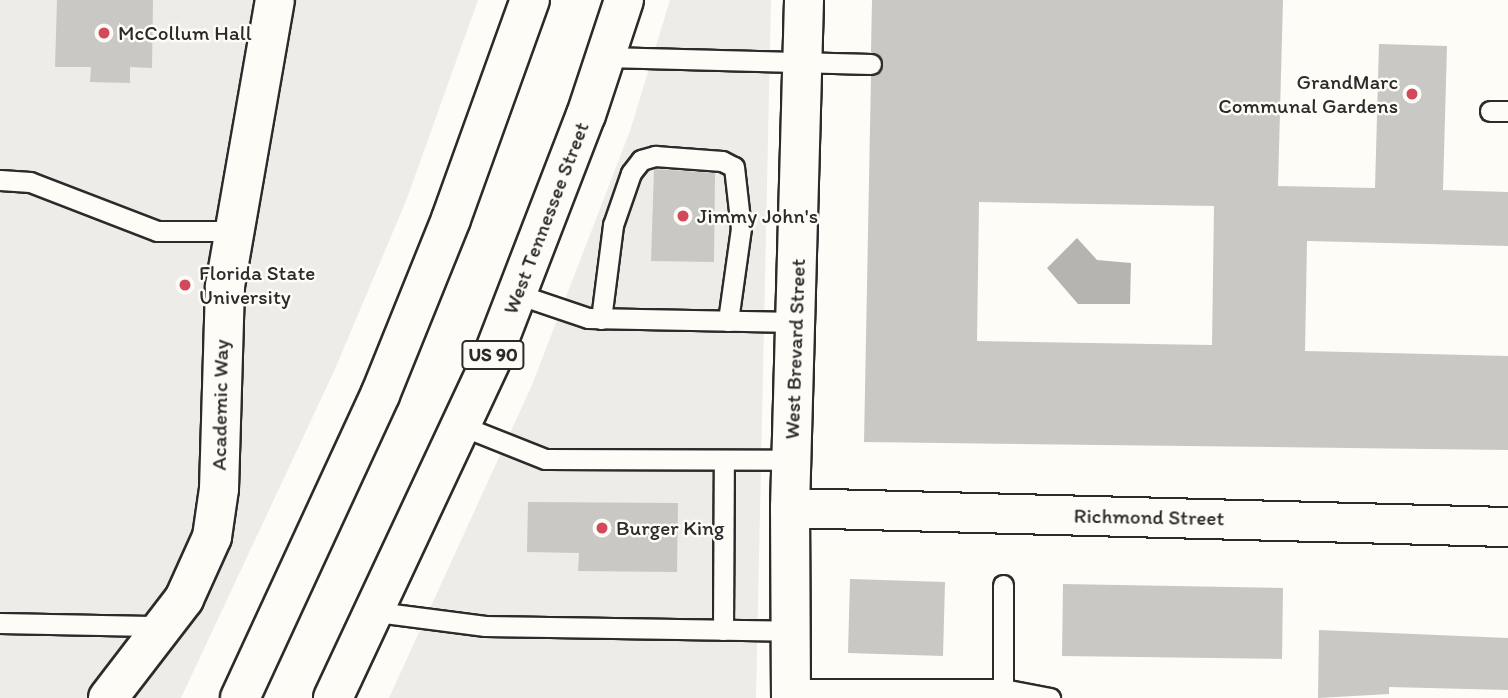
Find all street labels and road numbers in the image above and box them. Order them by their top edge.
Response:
street label: West Tennessee Street [498,120,594,316]
street label: West Brevard Street [779,258,811,440]
street label: Academic Way [206,339,234,471]
road number: US 90 [460,340,526,370]
street label: Richmond Street [1074,503,1224,531]

